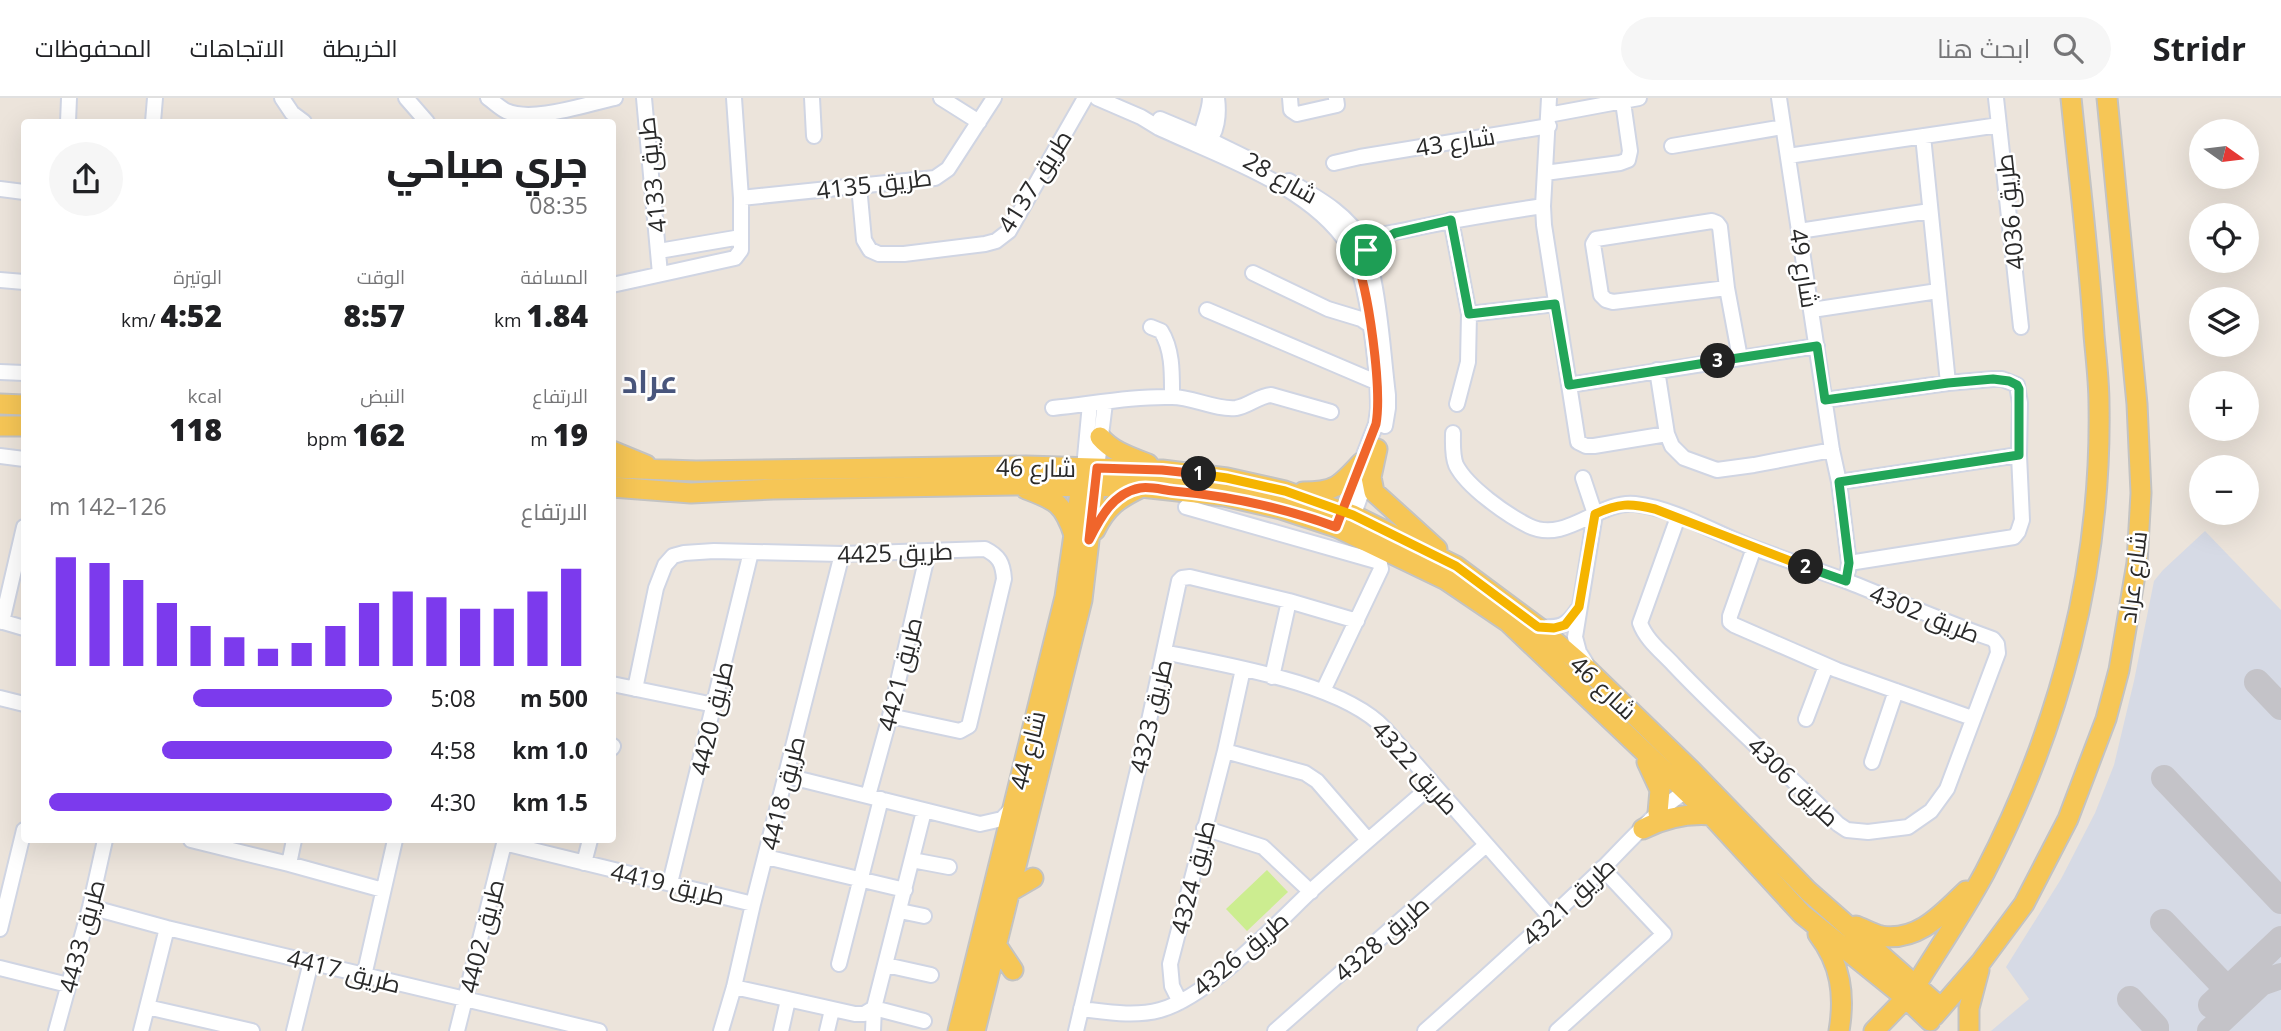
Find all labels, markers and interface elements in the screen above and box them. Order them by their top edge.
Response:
search box [1621,17,2111,80]
text: Stridr [2153,26,2246,71]
icon: search [2049,29,2087,67]
text: ابحث هنا [1937,30,2031,66]
text: المحفوظات [35,31,152,64]
text: الاتجاهات [190,31,285,64]
text: الخريطة [323,31,398,64]
street label: طريق 4133 [629,116,673,234]
street label: شارع 43 [1413,118,1497,165]
north arrow [2189,119,2259,189]
map controls [2189,119,2259,525]
street label: طريق 4137 [989,123,1079,239]
text: جري صباحي [387,137,588,189]
button: share [49,142,123,216]
street label: شارع 28 [1237,143,1324,212]
street label: طريق 4036 [1987,153,2031,271]
street label: طريق 4135 [814,160,934,206]
text: 08:35 [529,189,588,221]
button: locate [2189,203,2259,273]
pin [1336,220,1396,280]
street label: شارع 49 [1781,226,1828,310]
icon: arrive [1347,231,1385,269]
text: الوتيرة [173,264,222,290]
text: الوقت [357,264,405,290]
text: المسافة [520,264,588,290]
button: layers [2189,287,2259,357]
text: 4:52 [161,295,222,336]
text: 8:57 [344,295,405,336]
text: 1.84 [527,295,588,336]
text: /km [121,307,161,333]
text: km [494,307,527,333]
pin: 3 [1700,344,1736,378]
text: 3 [1712,347,1723,373]
district label: عراد [622,359,678,402]
button: + [2189,371,2259,441]
text: kcal [188,383,222,409]
text: النبض [360,383,405,409]
text: الارتفاع [532,383,588,409]
text: 118 [169,409,222,450]
text: 162 [352,414,405,455]
text: 19 [553,414,588,455]
text: bpm [306,426,352,452]
text: m [530,426,553,452]
street label: شارع 46 [996,450,1076,485]
button: − [2189,455,2259,525]
pin: 1 [1182,456,1216,492]
text: 1 [1193,460,1204,486]
text: 126–142 m [49,490,167,522]
text: الارتفاع [521,495,588,527]
street label: شارع عراد [2110,529,2155,625]
street label: طريق 4425 [836,533,954,571]
pin: 2 [1788,550,1824,584]
text: 2 [1800,553,1811,579]
street label: طريق 4302 [1865,576,1985,650]
street label: طريق 4421 [869,614,929,734]
street label: شارع 46 [1563,648,1645,727]
street label: طريق 4323 [1121,656,1179,776]
street label: طريق 4420 [682,658,740,778]
text: 5:08 [431,682,476,714]
text: 500 m [520,682,588,714]
street label: شارع 44 [1001,707,1054,793]
street label: طريق 4322 [1365,713,1467,821]
street label: طريق 4306 [1741,729,1847,833]
street label: طريق 4418 [752,733,812,853]
text: 4:58 [431,734,476,766]
text: 1.0 km [512,734,588,766]
text: 4:30 [431,786,476,818]
text: 1.5 km [512,786,588,818]
street label: طريق 4324 [1162,817,1222,937]
street label: طريق 4321 [1514,849,1622,953]
street label: طريق 4419 [608,854,728,912]
street label: طريق 4433 [50,876,112,996]
street label: طريق 4402 [451,876,511,996]
street label: طريق 4328 [1326,888,1436,988]
street label: طريق 4326 [1185,903,1295,1003]
street label: طريق 4417 [284,940,404,1000]

